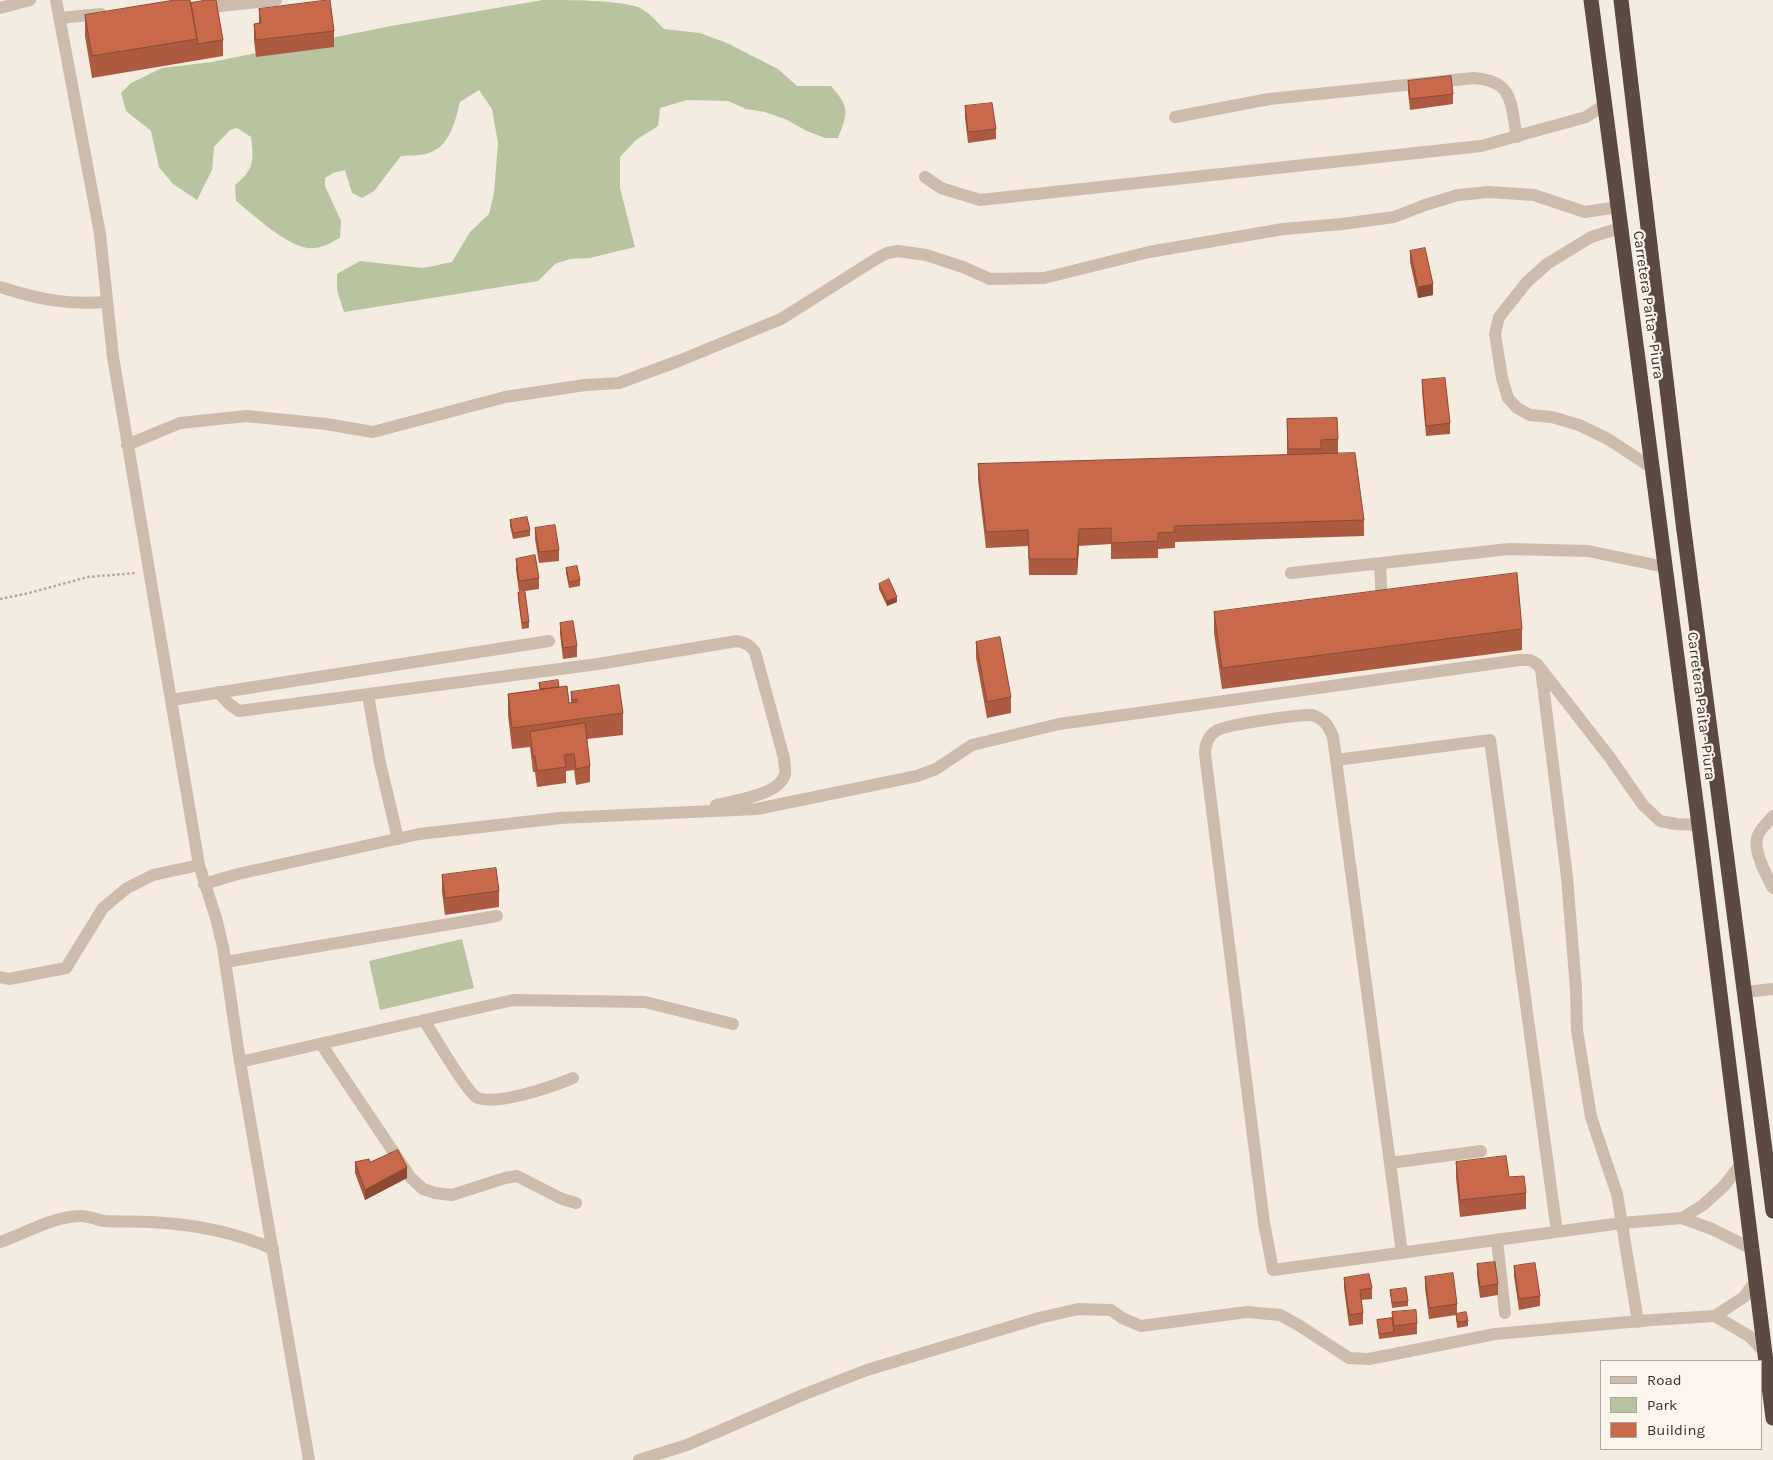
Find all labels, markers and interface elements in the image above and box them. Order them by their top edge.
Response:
street label: Carretera Paita - Piura [1629,230,1667,380]
street label: Carretera Paita - Piura [1683,631,1719,781]
legend [1600,1360,1763,1450]
text: Road [1647,1371,1682,1389]
text: Park [1647,1396,1677,1414]
text: Building [1647,1421,1705,1439]

